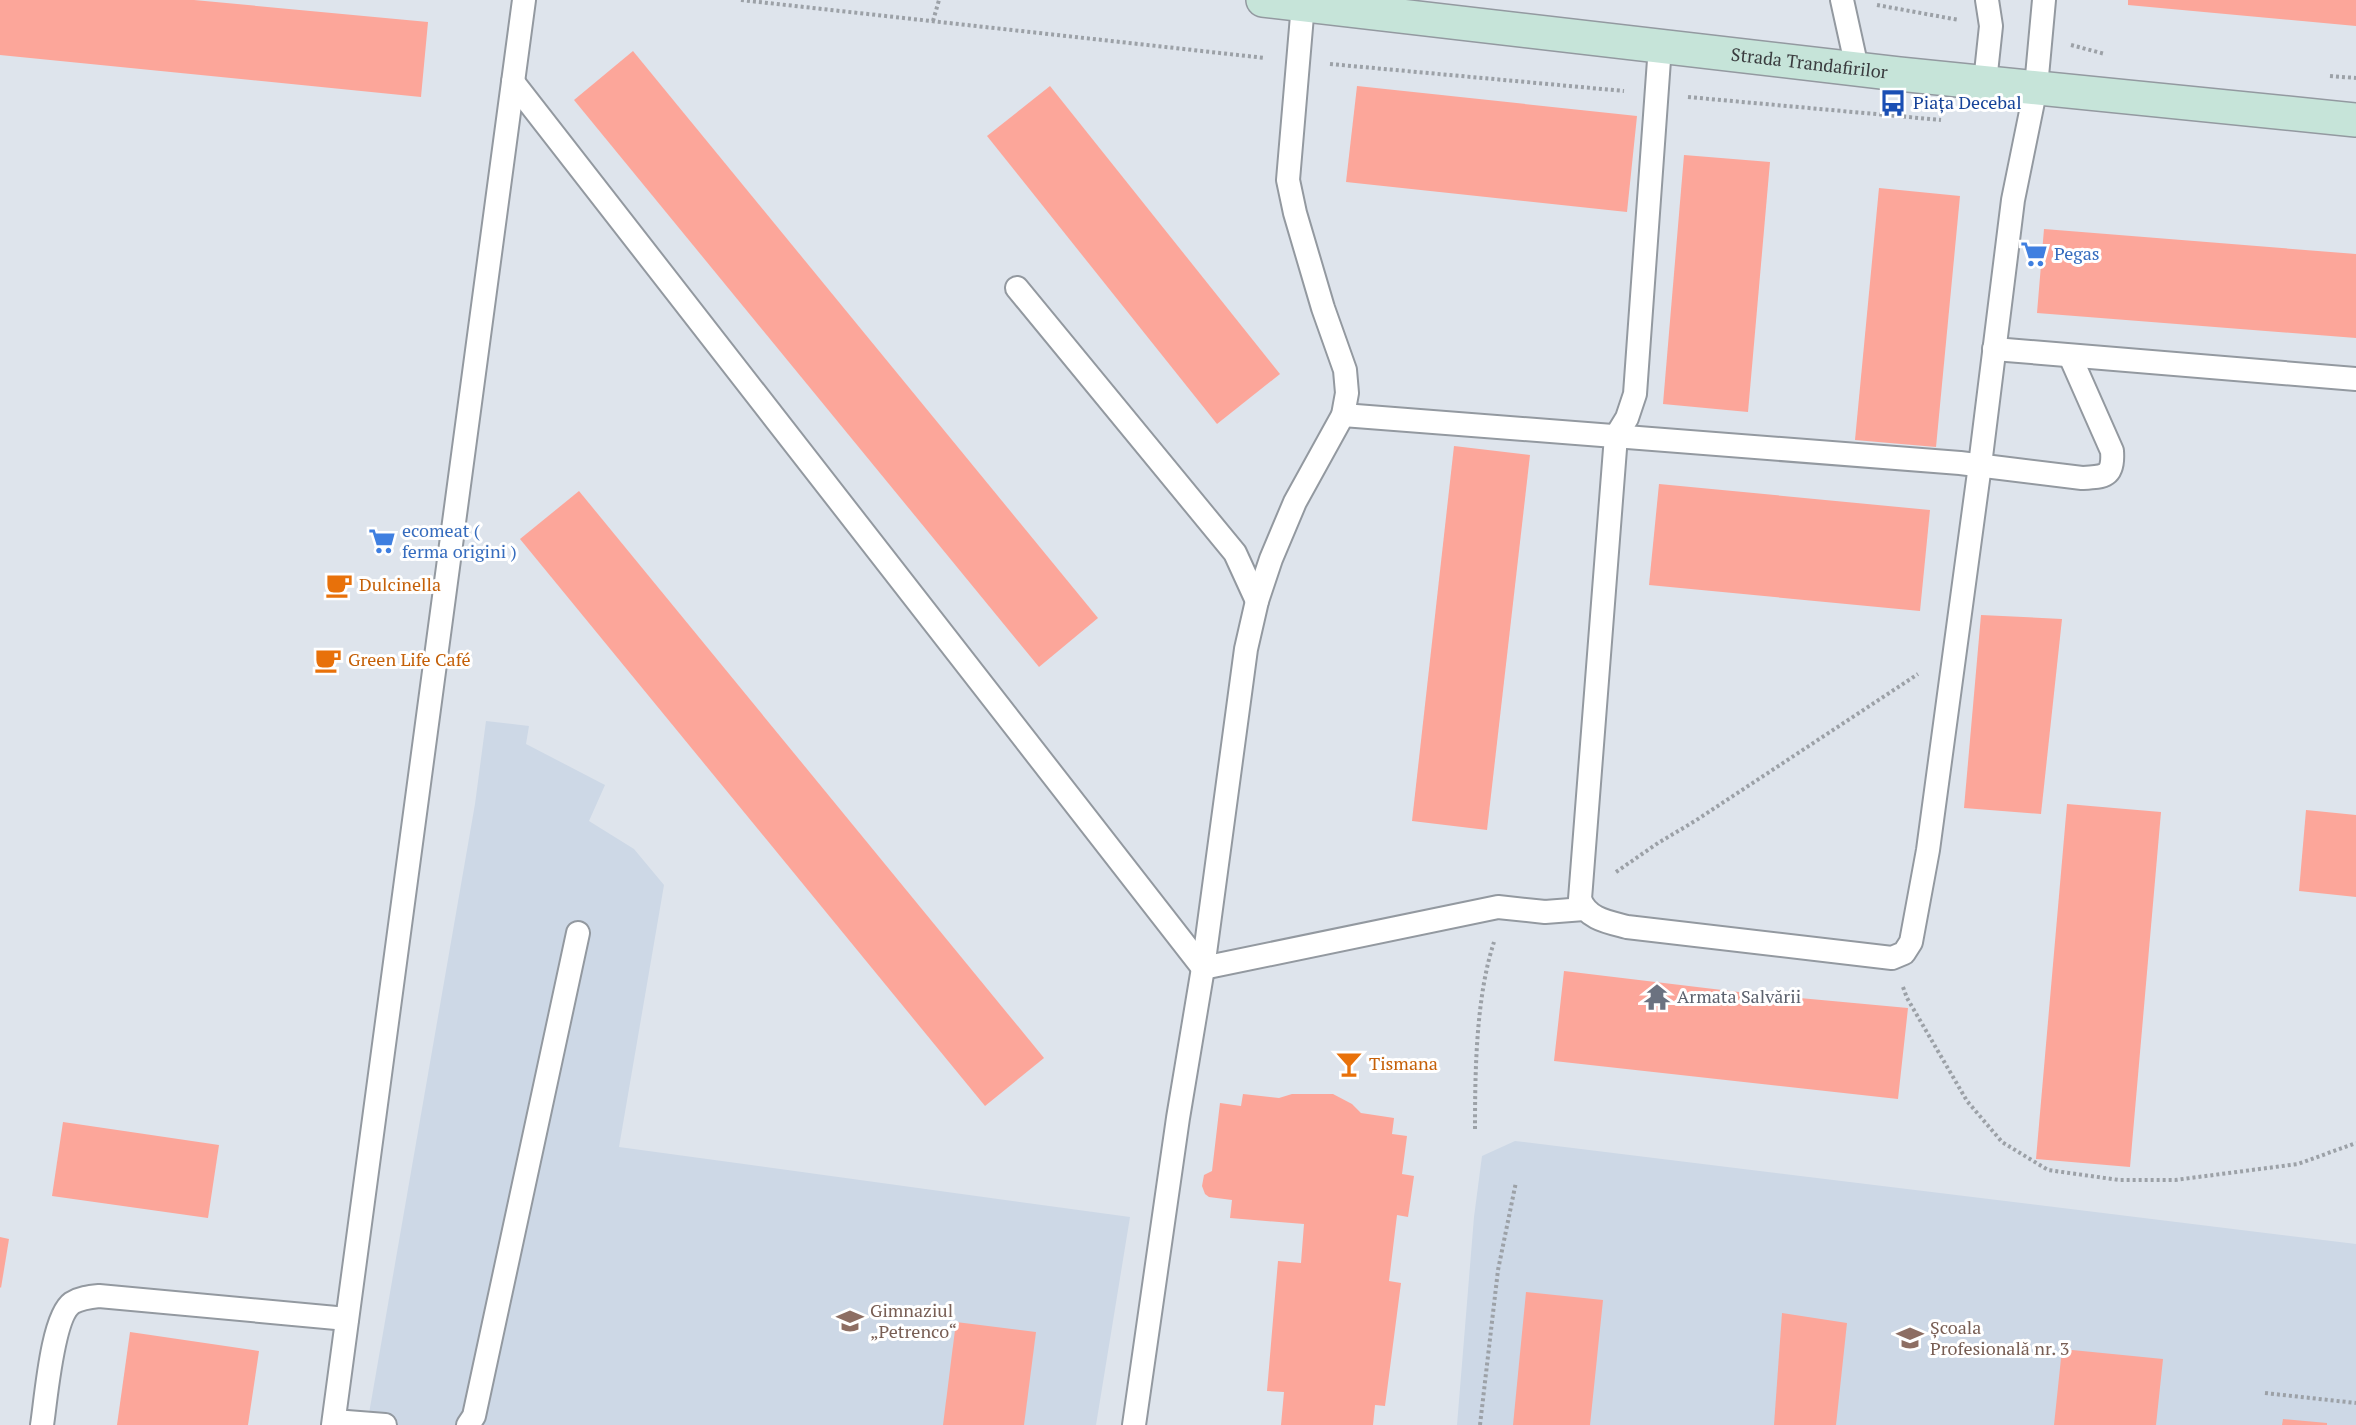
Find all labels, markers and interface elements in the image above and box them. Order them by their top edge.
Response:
street label: Strada Trandafirilor [1730,42,1889,84]
bus stop icon: Piața Decebal [1878,88,1908,118]
place label: Piața Decebal [1913,90,2022,114]
supermarket icon: Pegas [2019,239,2049,269]
place label: Pegas [2054,241,2100,265]
place label: ecomeat ( ferma origini ) [402,518,517,563]
supermarket icon: ecomeat ( ferma origini ) [367,526,397,556]
cafe icon: Dulcinella [324,570,354,600]
place label: Dulcinella [359,572,441,596]
cafe icon: Green Life Café [313,645,343,675]
place label: Green Life Café [348,647,471,671]
temple icon: Armata Salvării [1642,982,1672,1012]
place label: Armata Salvării [1677,984,1801,1008]
bar icon: Tismana [1334,1049,1364,1079]
place label: Tismana [1369,1051,1438,1075]
place label: Gimnaziul „Petrenco“ [870,1298,957,1343]
school or university icon: Gimnaziul „Petrenco“ [835,1306,865,1336]
place label: Școala Profesională nr. 3 [1930,1315,2069,1360]
school or university icon: Școala Profesională nr. 3 [1895,1323,1925,1353]

